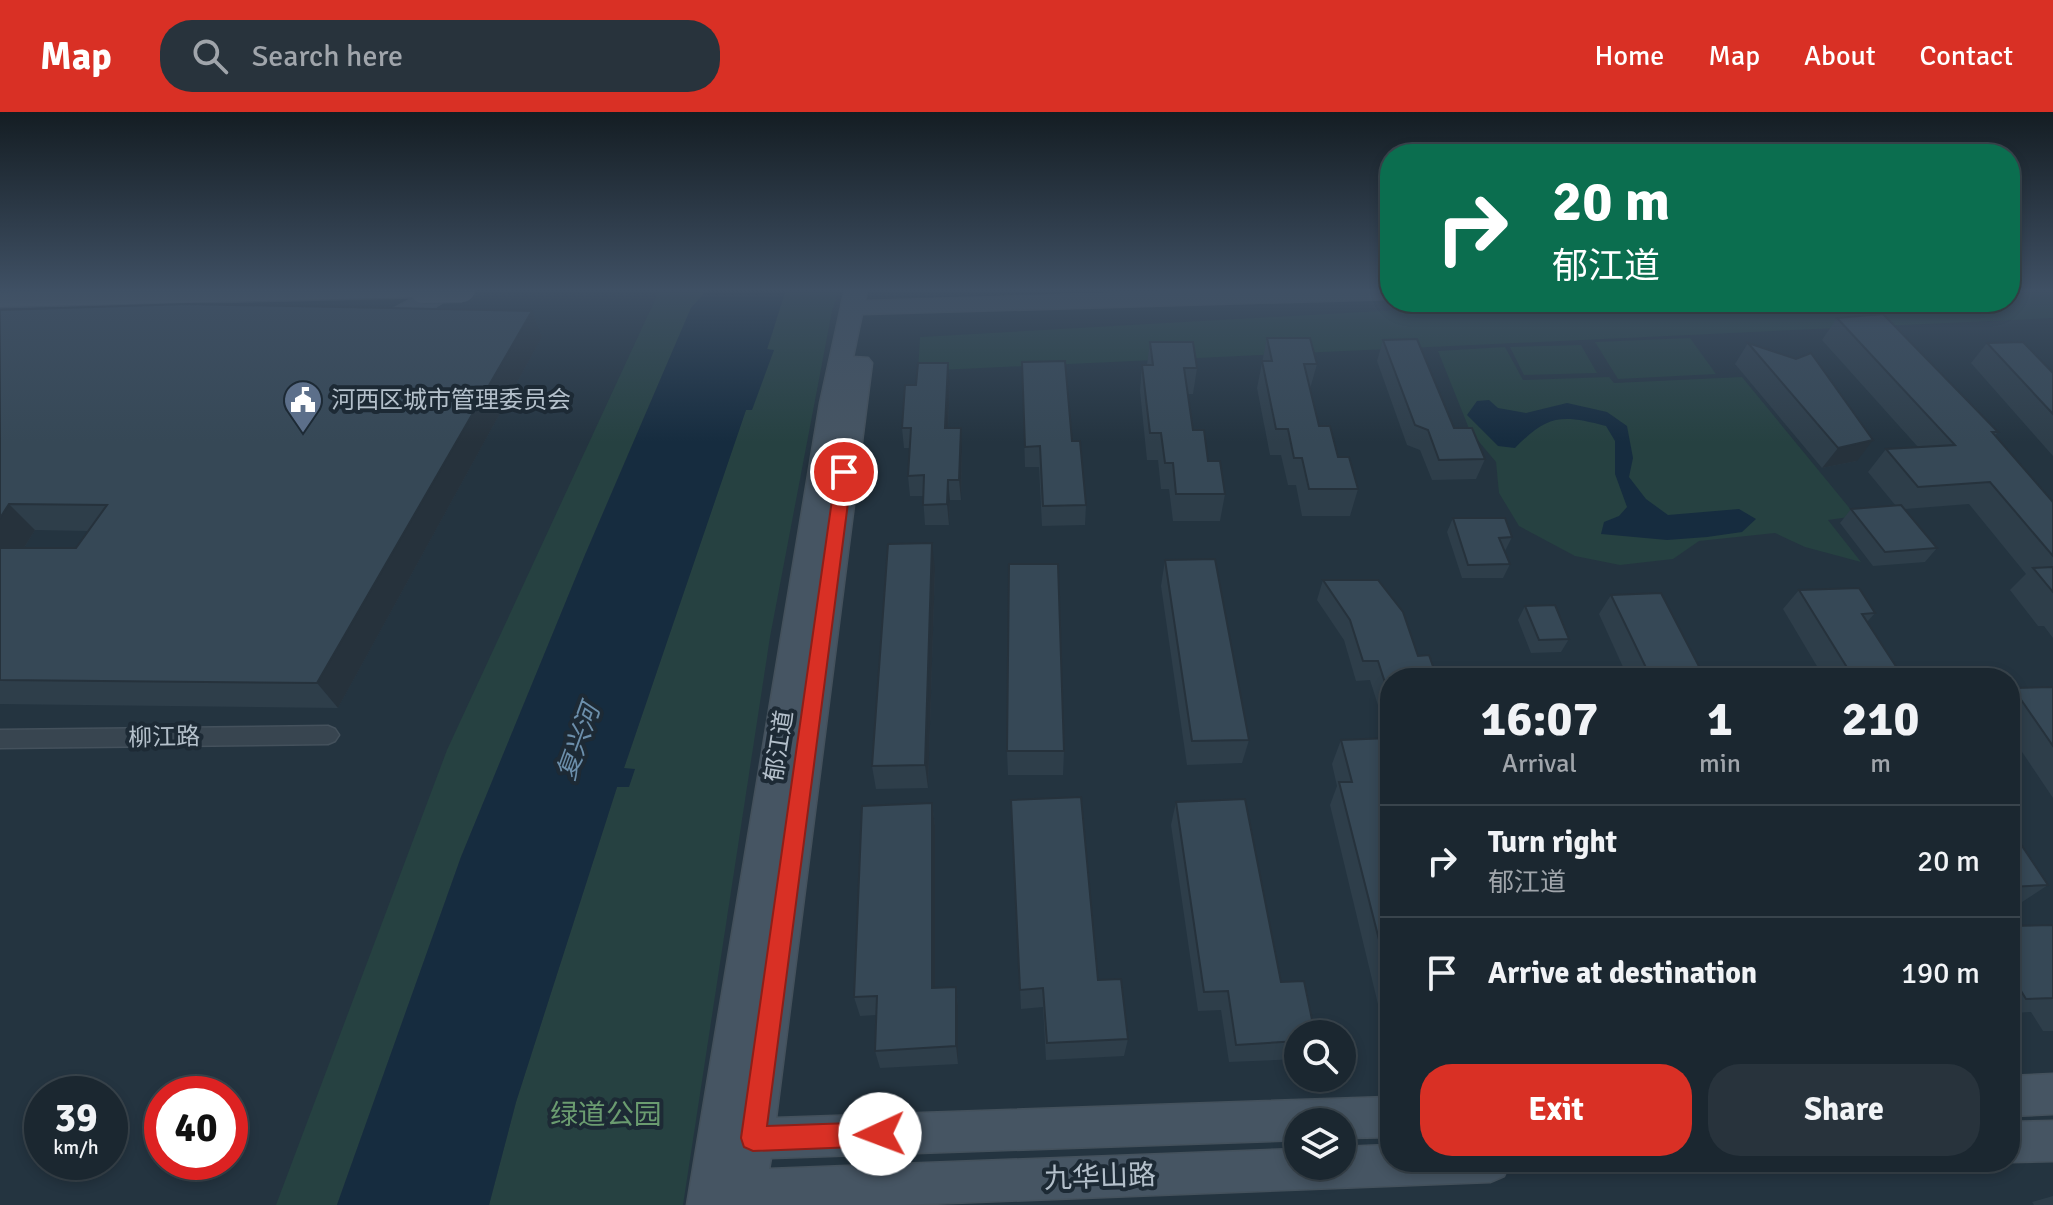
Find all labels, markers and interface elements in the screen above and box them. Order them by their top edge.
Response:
search box [160,20,720,92]
text: Map [40,33,112,80]
icon: search [188,34,232,78]
text: Search here [252,38,403,75]
text: Home [1595,39,1664,73]
text: Map [1708,39,1760,73]
text: About [1804,39,1876,73]
text: Contact [1920,39,2013,73]
text: 20 m [1552,167,1670,236]
icon: right [1420,176,1524,280]
text: 郁江道 [1552,244,1660,289]
public building icon: 河西区城市管理委员会 [282,379,324,434]
place label: 河西区城市管理委员会 [331,385,571,415]
pin [810,438,878,506]
icon: arrive [822,450,866,494]
text: 16:07 [1481,690,1598,749]
text: 1 [1707,690,1733,749]
text: 210 [1842,690,1919,749]
water label: 复兴河 [551,695,609,784]
street label: 郁江道 [759,708,799,784]
street label: 柳江路 [128,721,200,753]
text: Arrival [1502,748,1577,780]
text: min [1699,748,1741,780]
text: m [1870,748,1891,780]
text: Turn right [1488,824,1617,861]
icon: right [1420,839,1464,883]
text: 20 m [1917,843,1980,880]
text: 郁江道 [1488,867,1566,899]
icon: arrive [1420,951,1464,995]
text: Arrive at destination [1488,955,1757,992]
text: 190 m [1901,955,1980,992]
map controls [1284,1020,1356,1180]
button: search [1284,1020,1356,1092]
button: Exit [1420,1064,1692,1156]
button: Share [1708,1064,1980,1156]
speed limit sign: 40 [144,1076,248,1180]
position arrow [838,1092,922,1176]
text: 39 [54,1093,98,1143]
park label: 绿道公园 [550,1098,662,1132]
button: layers [1284,1108,1356,1180]
text: km/h [53,1135,99,1160]
street label: 九华山路 [1043,1158,1157,1196]

